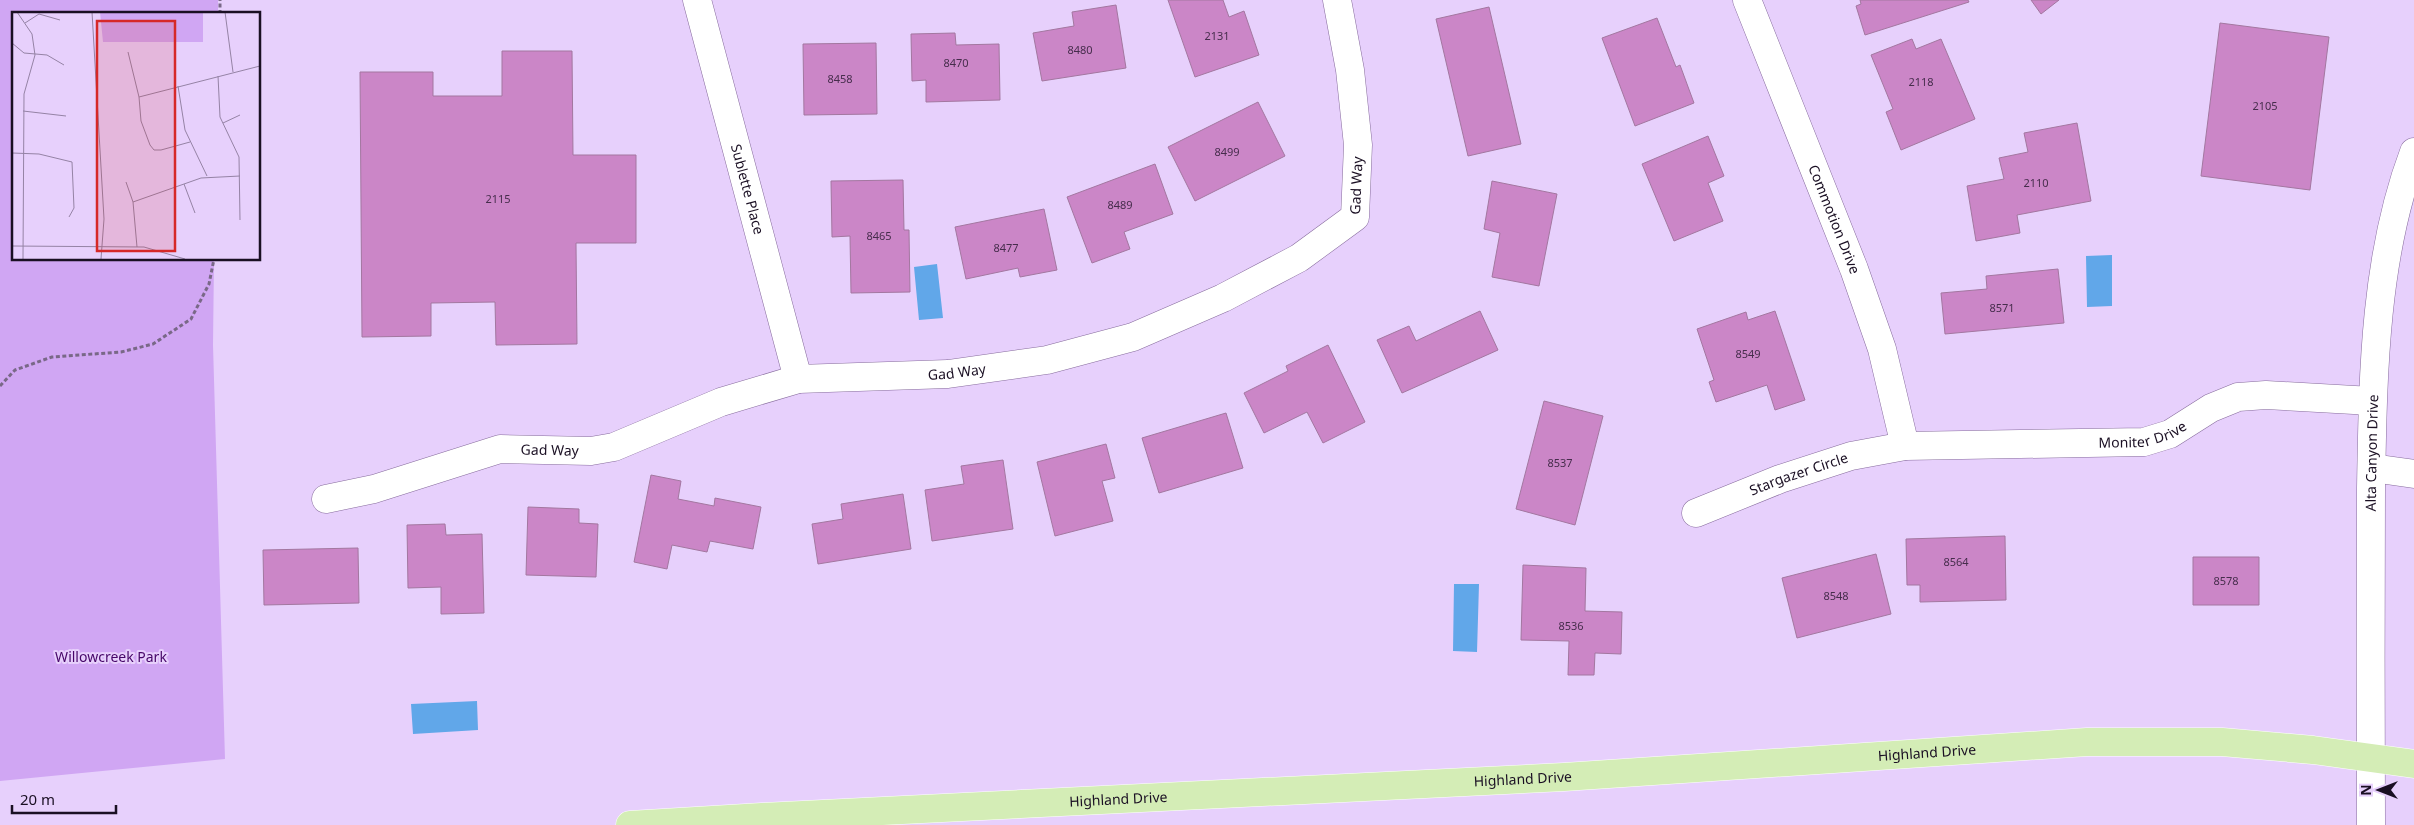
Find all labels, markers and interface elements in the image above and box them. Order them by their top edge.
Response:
inset map [12,12,260,260]
house number: 2131 [1204,28,1230,43]
house number: 8480 [1067,42,1093,57]
house number: 8470 [943,55,969,70]
house number: 8458 [827,71,853,86]
house number: 2118 [1908,74,1934,89]
house number: 2105 [2252,98,2278,113]
street label: Sublette Place [727,142,769,237]
house number: 8499 [1214,144,1240,159]
street label: Gad Way [1345,155,1367,215]
street label: Commotion Drive [1804,162,1865,276]
house number: 2110 [2023,175,2049,190]
house number: 2115 [485,191,511,206]
house number: 8489 [1107,197,1133,212]
house number: 8465 [866,228,892,243]
house number: 8477 [993,240,1019,255]
house number: 8571 [1989,300,2015,315]
house number: 8549 [1735,346,1761,361]
street label: Gad Way [928,359,988,384]
street label: Alta Canyon Drive [2361,394,2382,512]
street label: Moniter Drive [2098,416,2190,452]
street label: Gad Way [521,439,580,460]
street label: Stargazer Circle [1746,448,1850,499]
house number: 8537 [1547,455,1573,470]
house number: 8564 [1943,554,1969,569]
house number: 8578 [2213,573,2239,588]
house number: 8548 [1823,588,1849,603]
house number: 8536 [1558,618,1584,633]
park label: Willowcreek Park [55,647,167,666]
street label: Highland Drive [1877,739,1977,765]
north arrow [2354,765,2404,815]
street label: Highland Drive [1473,766,1573,790]
scale bar [12,782,116,814]
text: N [2356,784,2375,796]
street label: Highland Drive [1069,787,1168,811]
text: 20 m [20,789,55,809]

